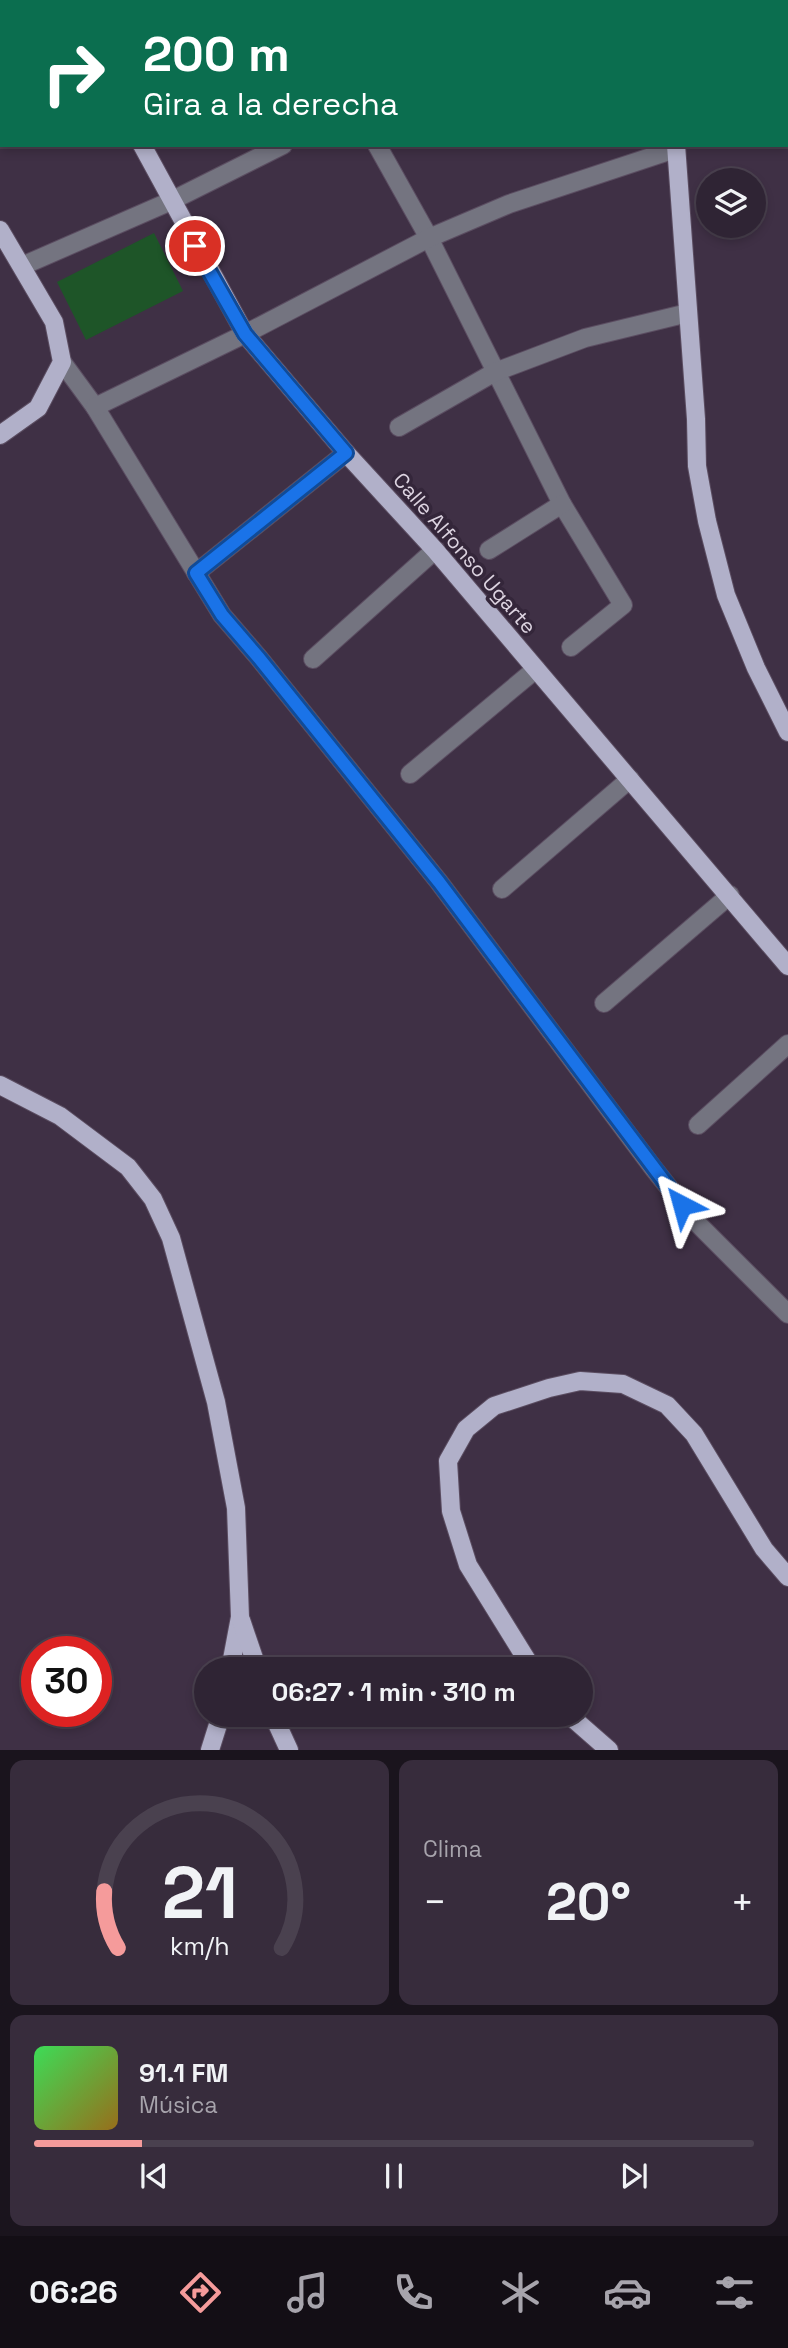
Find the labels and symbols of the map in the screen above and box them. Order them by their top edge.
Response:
pin [165,216,225,276]
street label: Calle Alfonso Ugarte [388,467,542,639]
position arrow [645,1168,719,1242]
speed limit sign: 30 [21,1636,112,1727]

